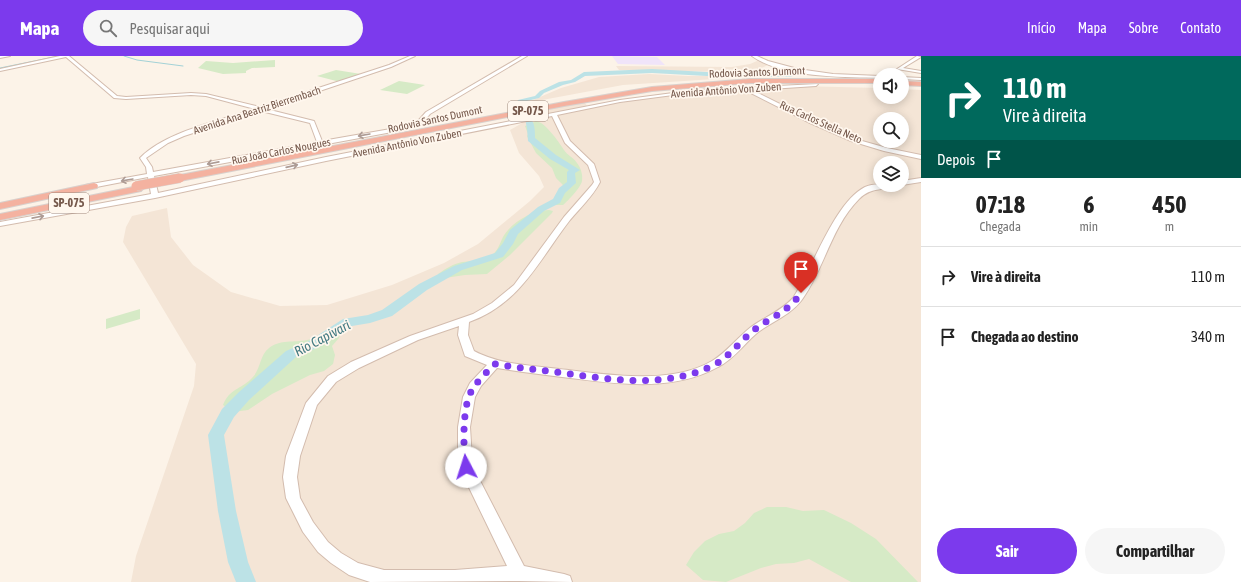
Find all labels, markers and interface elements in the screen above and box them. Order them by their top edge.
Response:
search box [83,10,363,46]
text: Mapa [20,17,59,39]
icon: search [97,17,119,39]
text: Pesquisar aqui [129,20,210,37]
text: Início [1027,20,1056,36]
text: Mapa [1078,20,1107,36]
text: Sobre [1129,20,1158,36]
text: Contato [1180,20,1221,36]
street label: Rodovia Santos Dumont [709,64,805,80]
map controls [873,68,909,192]
button: sound [873,68,909,104]
icon: right [937,72,989,124]
text: 110 m [1003,72,1066,104]
street label: Avenida Antônio Von Zuben [670,80,782,100]
street label: Avenida Ana Beatriz Bierrembach [192,84,322,136]
street label: Rua Carlos Stella Neto [778,98,864,146]
road number: SP-075 [508,101,548,121]
street label: Rodovia Santos Dumont [387,103,483,135]
text: Vire à direita [1003,105,1087,126]
button: search [873,112,909,148]
street label: Avenida Antônio Von Zuben [351,127,463,159]
one-way arrow [358,131,371,139]
street label: Rua João Carlos Nougues [231,136,332,166]
icon: arrive [983,148,1005,170]
text: Depois [937,151,975,168]
button: layers [873,156,909,192]
one-way arrow [207,160,220,168]
one-way arrow [285,162,298,170]
one-way arrow [121,176,134,184]
text: 07:18 [976,191,1025,218]
text: 6 [1083,191,1094,218]
text: 450 [1153,191,1186,218]
road number: SP-075 [49,193,89,213]
one-way arrow [31,213,44,221]
text: Chegada [979,219,1021,234]
text: min [1079,219,1098,234]
text: m [1165,219,1174,234]
pin [784,252,818,293]
icon: arrive [790,258,812,280]
icon: right [937,266,959,288]
text: Vire à direita [971,268,1041,285]
text: 110 m [1191,268,1225,285]
water label: Rio Capivari [291,317,353,359]
icon: arrive [937,326,959,348]
text: Chegada ao destino [971,328,1079,345]
text: 340 m [1191,328,1225,345]
position arrow [445,446,487,488]
button: Sair [937,528,1077,574]
button: Compartilhar [1085,528,1225,574]

